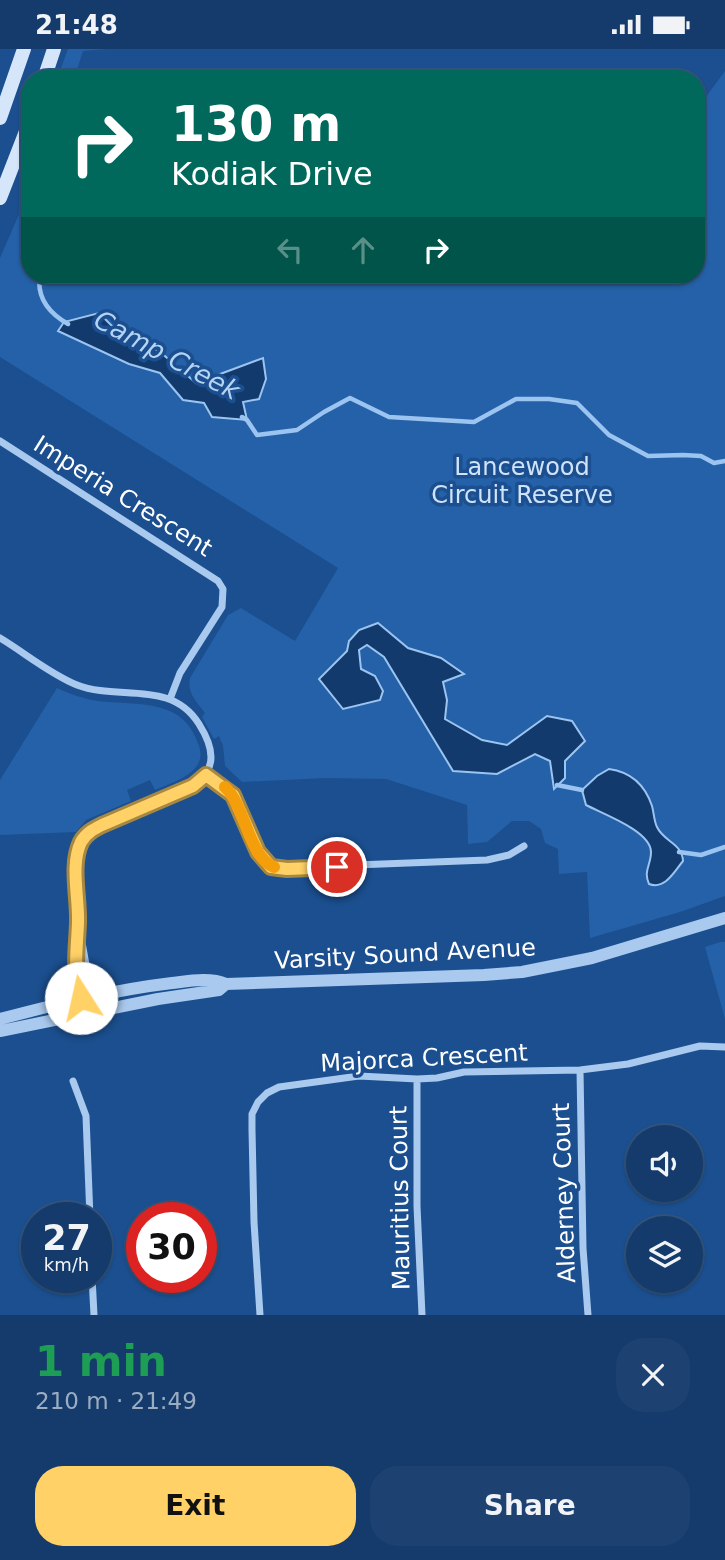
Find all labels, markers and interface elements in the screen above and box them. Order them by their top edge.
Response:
text: 21:48 [35,10,118,40]
text: 130 m [171,96,341,153]
icon: right [56,98,147,189]
text: Kodiak Drive [171,155,373,193]
icon: left [271,231,309,269]
icon: ahead [344,231,382,269]
icon: right [417,231,455,269]
water label: Camp Creek [89,304,246,406]
street label: Imperia Crescent [29,430,217,562]
park label: Lancewood Circuit Reserve [431,453,613,509]
pin [307,837,367,897]
icon: arrive [318,848,356,886]
street label: Varsity Sound Avenue [273,933,537,975]
position arrow [44,961,118,1035]
street label: Majorca Crescent [320,1039,528,1077]
street label: Alderney Court [547,1102,581,1284]
street label: Mauritius Court [384,1106,416,1290]
map controls [626,1125,703,1293]
button: sound [626,1125,703,1202]
speed limit sign: 30 [126,1202,217,1293]
button: layers [626,1216,703,1293]
text: 27 [42,1218,91,1258]
text: km/h [44,1254,89,1275]
text: 1 min [35,1337,167,1386]
button: close [616,1338,690,1412]
text: 210 m · 21:49 [35,1388,197,1414]
button: Exit [35,1466,356,1546]
button: Share [370,1466,690,1546]

